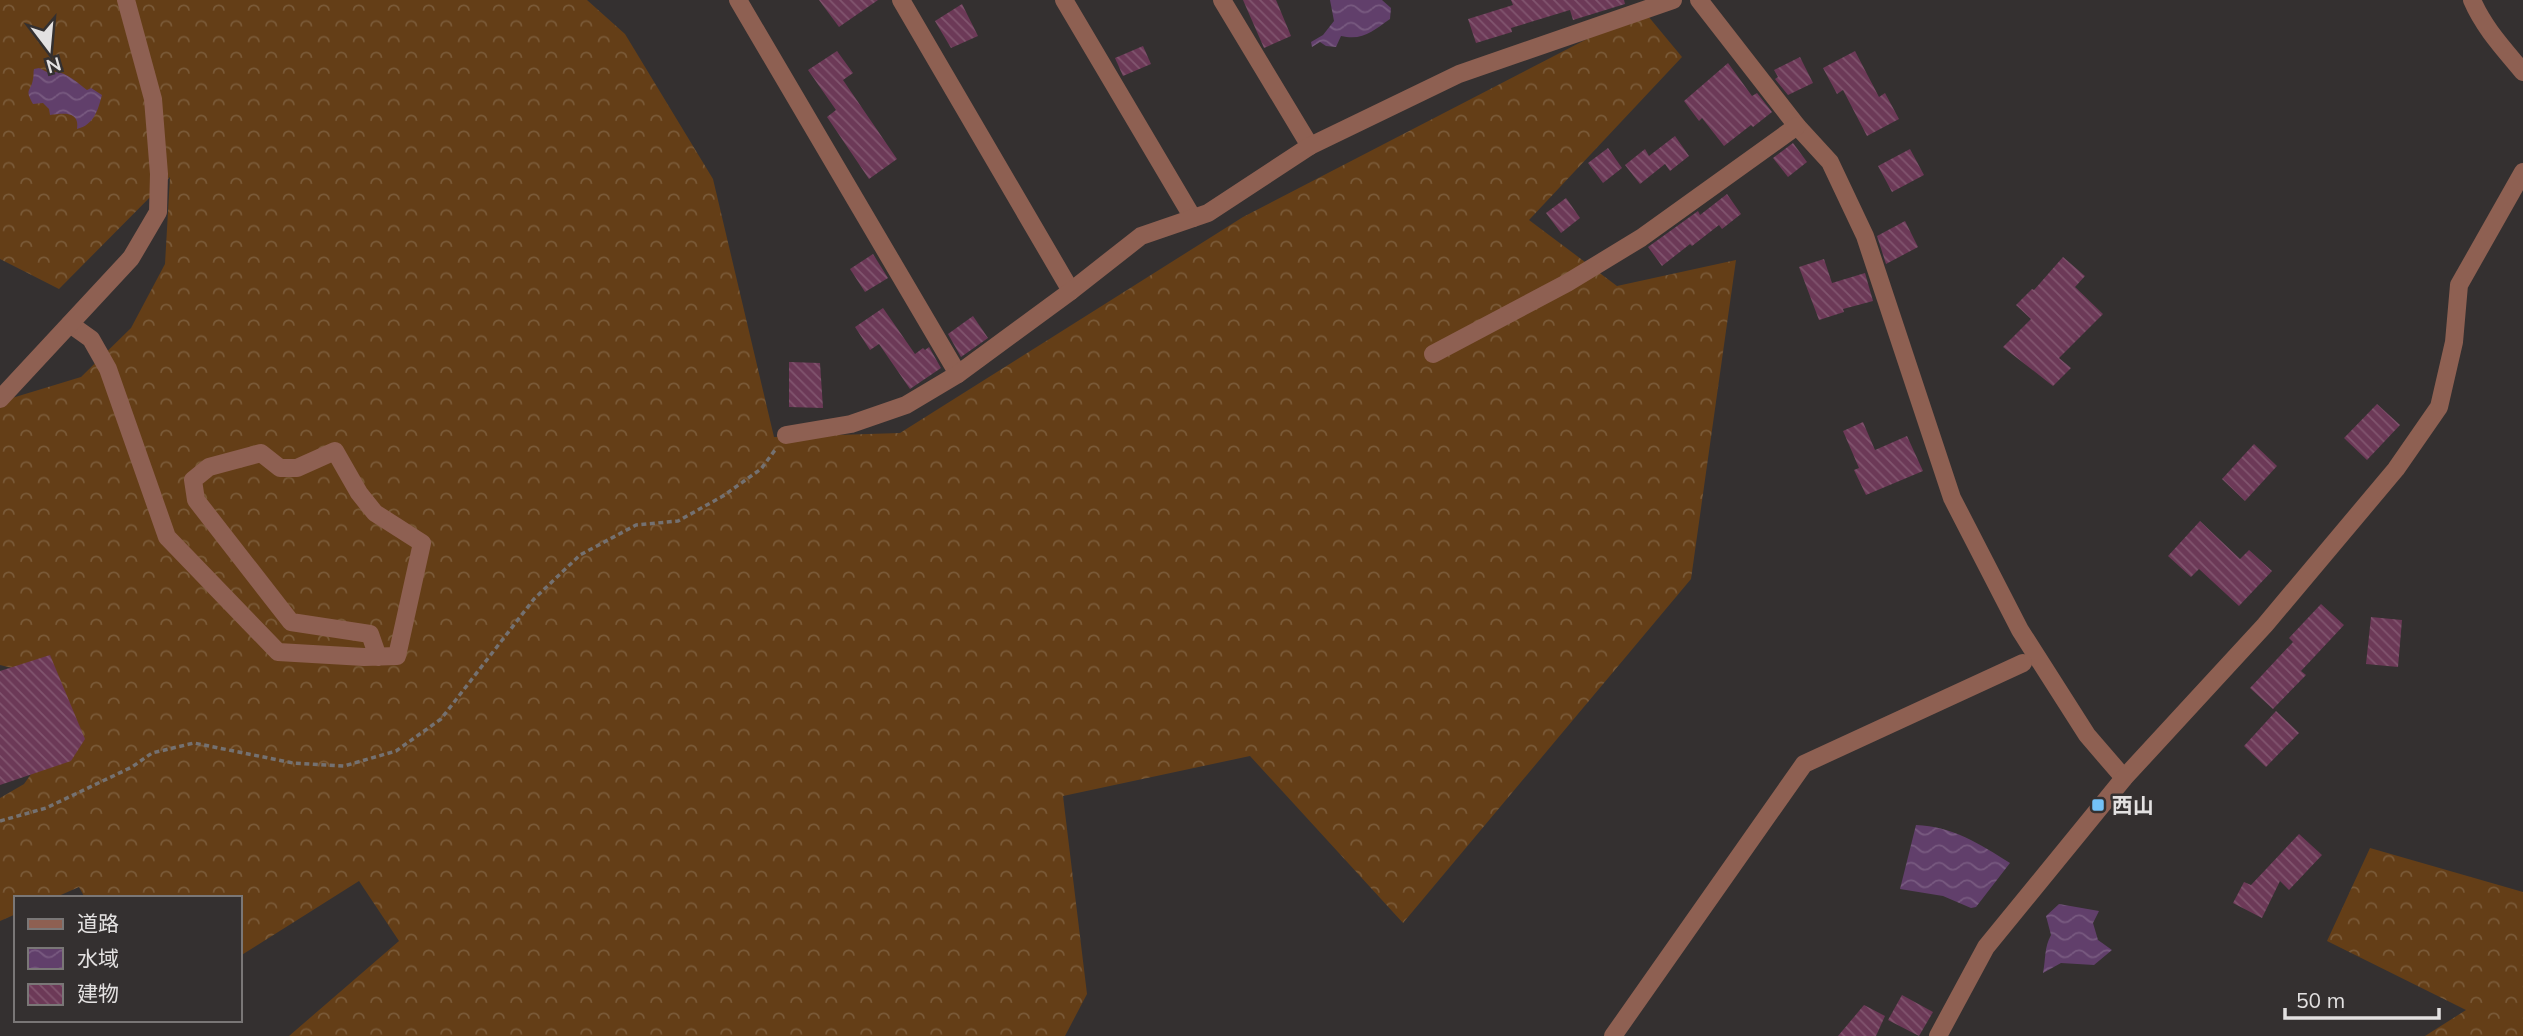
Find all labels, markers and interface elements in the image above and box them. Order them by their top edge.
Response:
north arrow [14,14,84,84]
text: N [43,52,64,79]
place label: 西山 [2112,792,2154,818]
marker: 西山 [2090,797,2106,813]
legend [14,896,242,1022]
text: 道路 [77,910,119,936]
text: 水域 [77,945,119,971]
scale bar [2285,976,2439,1020]
text: 建物 [77,980,119,1006]
text: 50 m [2296,987,2345,1013]

